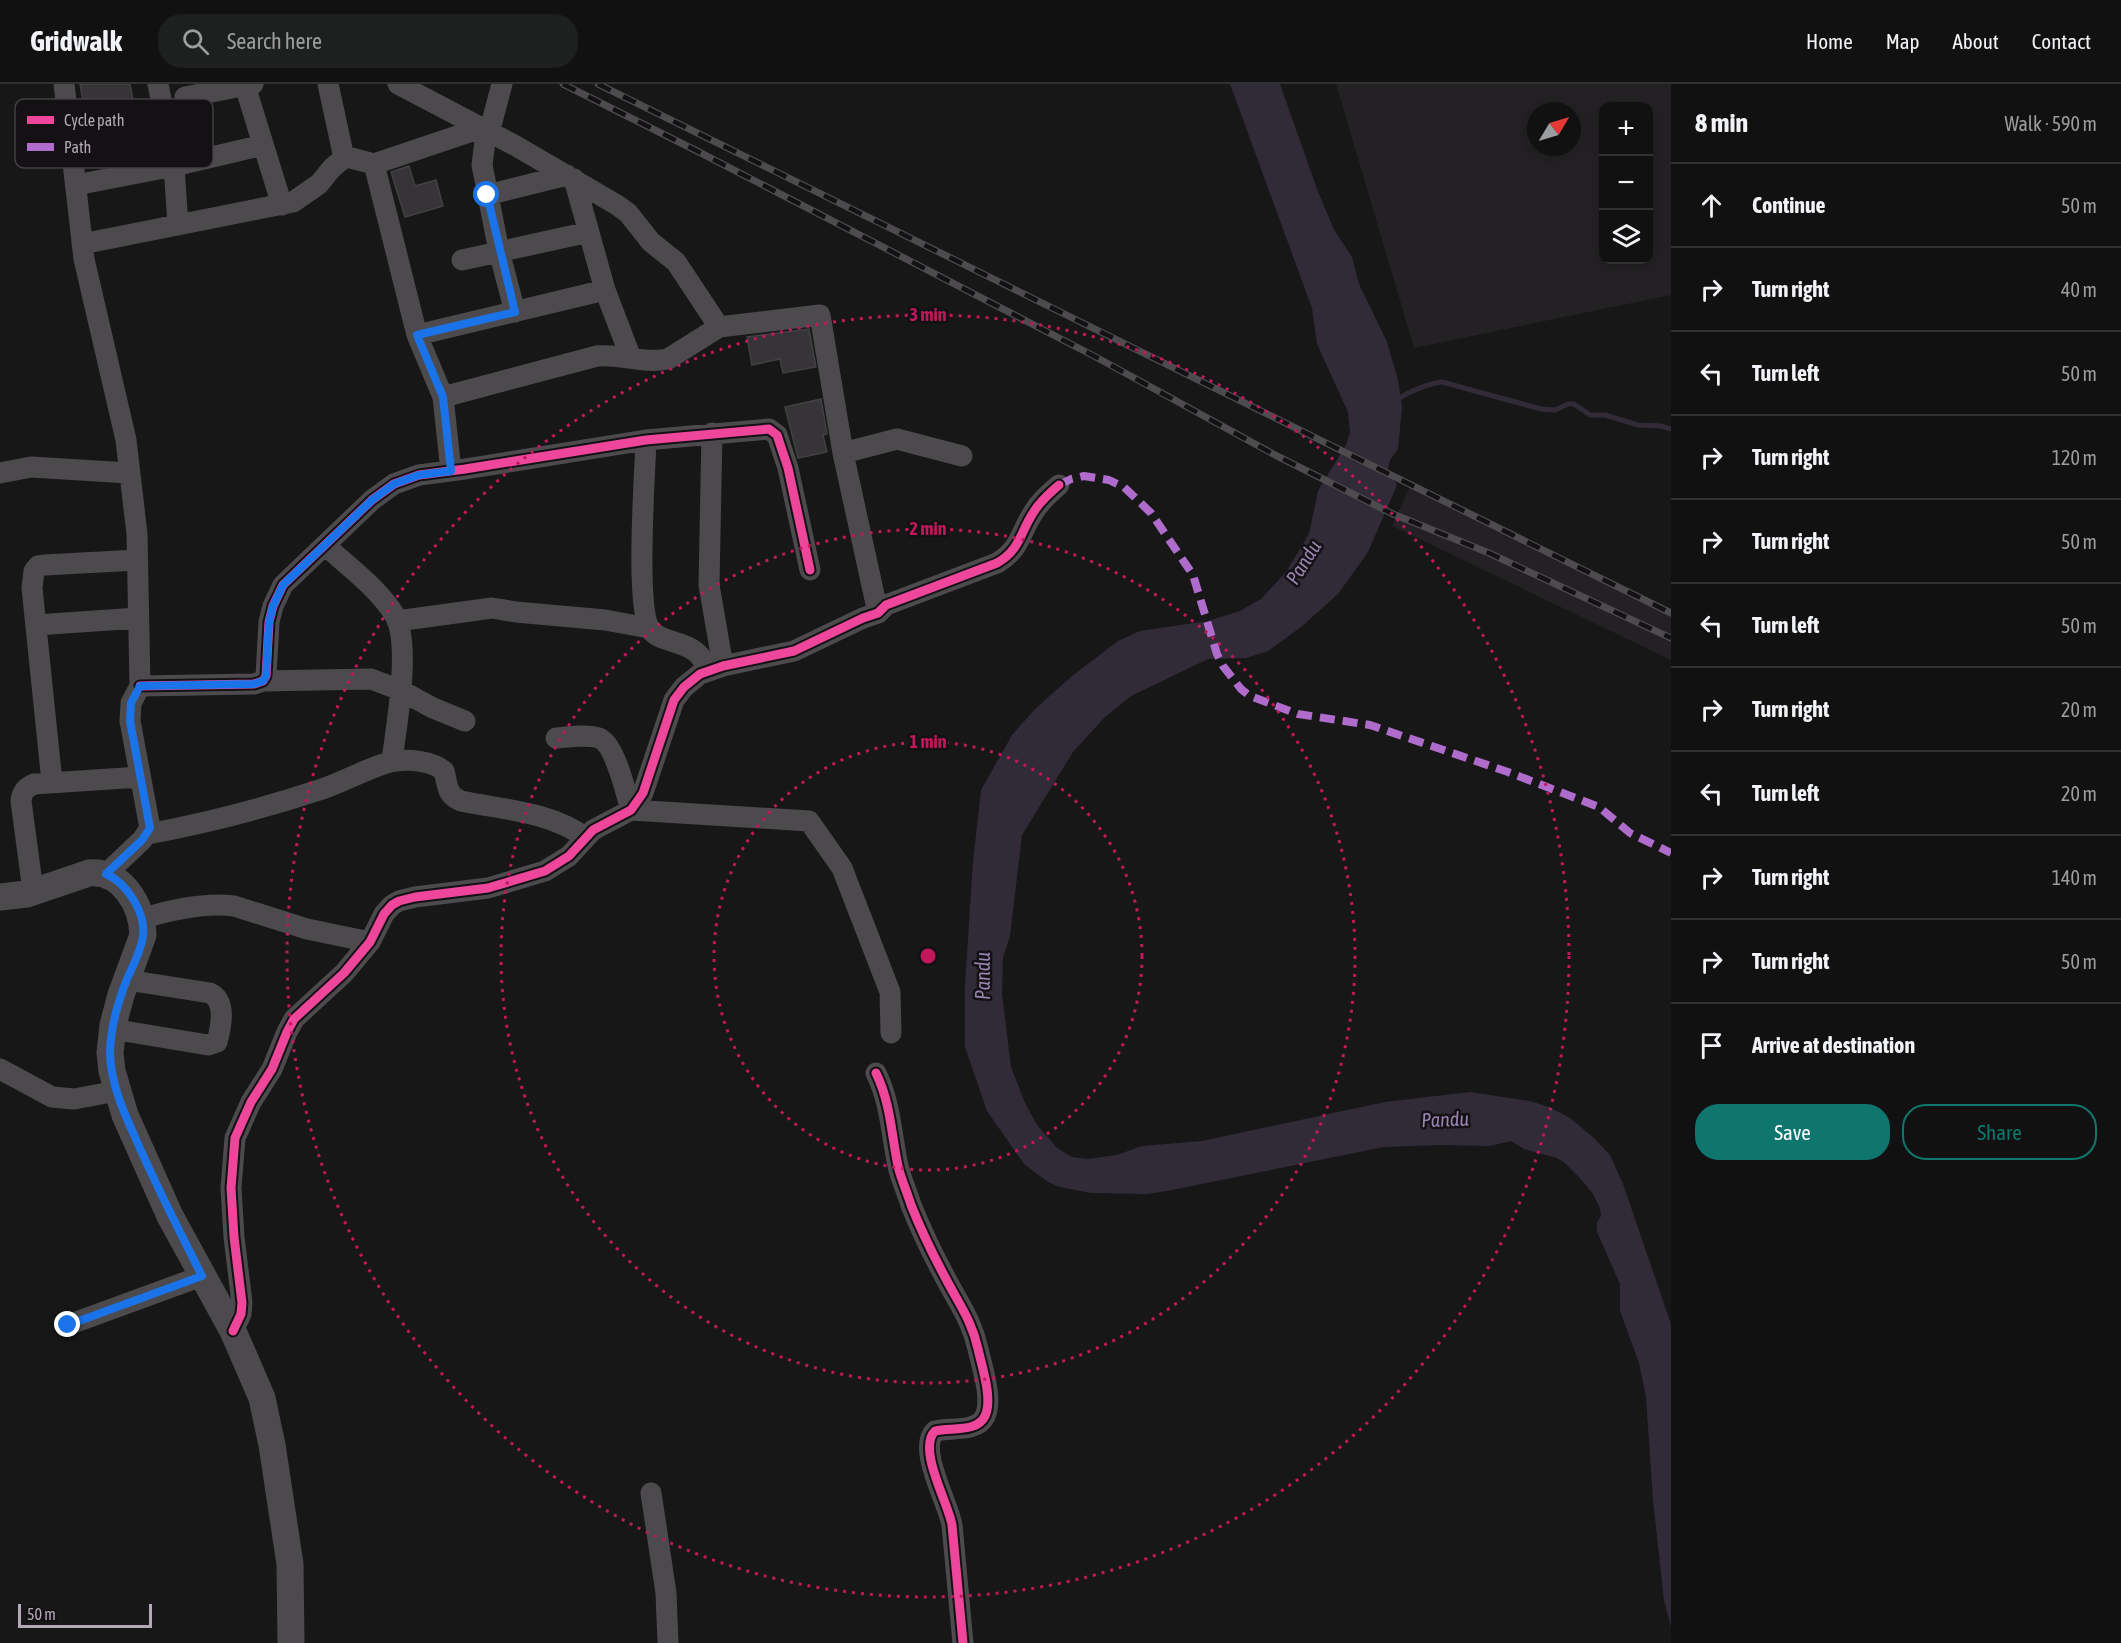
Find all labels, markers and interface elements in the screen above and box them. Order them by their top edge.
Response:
search box [158,14,578,68]
text: Gridwalk [30,25,122,57]
icon: search [179,25,212,58]
text: Search here [227,28,322,54]
text: Home [1806,29,1853,53]
text: Map [1886,29,1920,53]
text: About [1953,29,1999,53]
text: Contact [2032,29,2091,53]
legend [15,99,213,168]
north arrow [1527,102,1581,156]
map controls [1599,102,1653,264]
button: + [1599,102,1653,156]
text: 8 min [1695,108,1748,138]
text: Cycle path [64,111,124,130]
text: Walk · 590 m [2005,112,2097,135]
text: Path [64,138,91,156]
button: − [1599,156,1653,210]
route start [473,181,499,207]
icon: ahead [1695,189,1728,222]
text: Continue [1752,192,1826,218]
text: 50 m [2061,194,2097,217]
button: layers [1599,210,1653,264]
icon: right [1695,273,1728,306]
text: Turn right [1752,276,1829,302]
text: 40 m [2061,278,2097,301]
text: 3 min [910,304,947,325]
icon: left [1695,357,1728,390]
text: Turn left [1752,360,1819,386]
text: 50 m [2061,362,2097,385]
icon: right [1695,441,1728,474]
text: Turn right [1752,444,1829,470]
text: 120 m [2052,446,2097,469]
text: 2 min [910,518,947,539]
icon: right [1695,525,1728,558]
text: Turn right [1752,528,1829,554]
text: 50 m [2061,530,2097,553]
water label: Pandu [1281,535,1326,588]
icon: left [1695,609,1728,642]
text: Turn left [1752,612,1819,638]
text: 50 m [2061,614,2097,637]
icon: right [1695,693,1728,726]
text: Turn right [1752,696,1829,722]
text: 20 m [2061,698,2097,721]
text: 1 min [910,731,947,752]
icon: left [1695,777,1728,810]
text: Turn left [1752,780,1819,806]
text: 20 m [2061,782,2097,805]
icon: right [1695,861,1728,894]
text: Turn right [1752,864,1829,890]
text: 140 m [2052,866,2097,889]
icon: right [1695,945,1728,978]
centre of rings [918,946,938,966]
text: Turn right [1752,948,1829,974]
text: 50 m [2061,950,2097,973]
water label: Pandu [971,952,994,1000]
icon: arrive [1695,1029,1728,1062]
text: Arrive at destination [1752,1032,1915,1058]
button: Save [1695,1104,1890,1160]
button: Share [1902,1104,2097,1160]
water label: Pandu [1421,1107,1470,1131]
route end [54,1311,80,1337]
scale bar [18,1601,152,1628]
text: 50 m [27,1605,56,1623]

